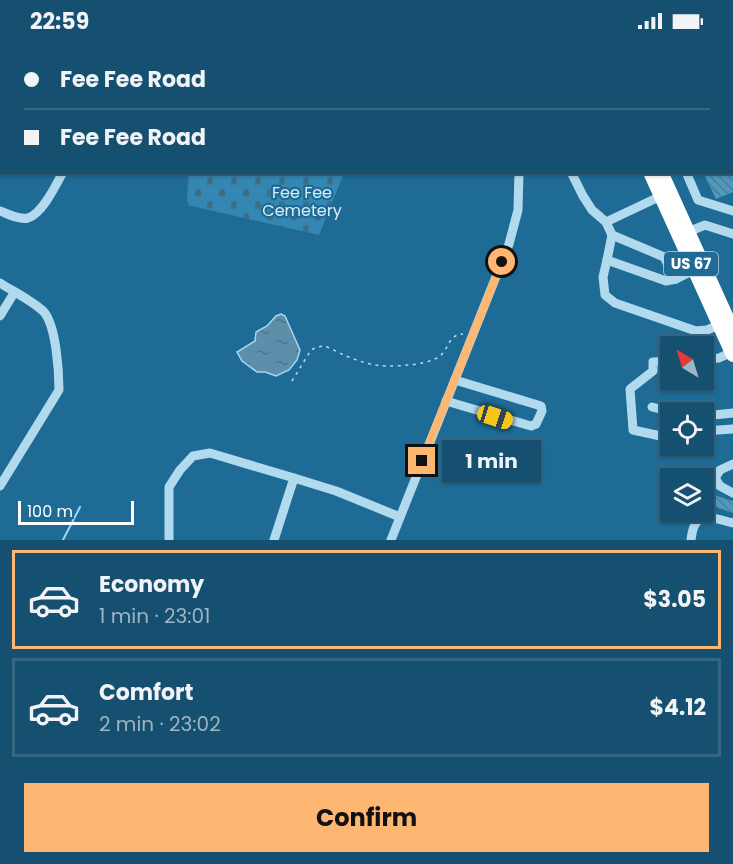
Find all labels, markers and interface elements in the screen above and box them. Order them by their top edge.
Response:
text: 22:59 [30,6,89,37]
text: Fee Fee Road [60,64,206,95]
text: Fee Fee Road [60,122,206,153]
park label: Fee Fee Cemetery [262,181,342,222]
route start [488,248,515,275]
road number: US 67 [664,252,718,276]
north arrow [660,336,714,390]
map controls [660,336,714,522]
button: locate [660,402,714,456]
car [475,403,515,431]
callout: 1 min [443,440,542,482]
route end [408,447,435,474]
text: 1 min [465,447,518,475]
button: layers [660,468,714,522]
scale bar [18,498,134,526]
text: 100 m [27,500,73,523]
text: Economy [99,569,204,600]
icon: car [27,573,81,627]
text: $3.05 [643,584,706,615]
text: 1 min · 23:01 [99,602,210,630]
text: Comfort [99,677,193,708]
icon: car [27,681,81,735]
text: $4.12 [650,692,706,723]
text: 2 min · 23:02 [99,710,221,738]
button: Confirm [24,783,709,852]

